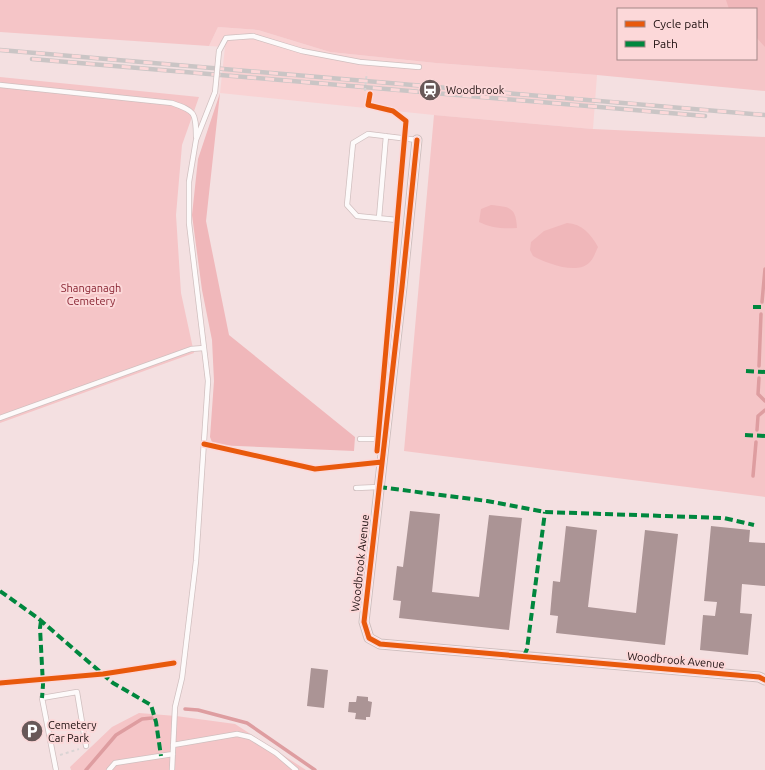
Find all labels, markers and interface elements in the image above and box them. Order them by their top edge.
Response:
legend [617,8,757,60]
text: Cycle path [653,17,709,30]
text: Path [653,37,678,50]
station icon: Woodbrook [417,77,443,103]
place label: Woodbrook [446,84,505,96]
park label: Shanganagh Cemetery [61,282,121,307]
street label: Woodbrook Avenue [349,514,371,612]
street label: Woodbrook Avenue [627,650,725,670]
parking icon: Cemetery Car Park [19,718,45,744]
place label: Cemetery Car Park [48,719,97,744]

